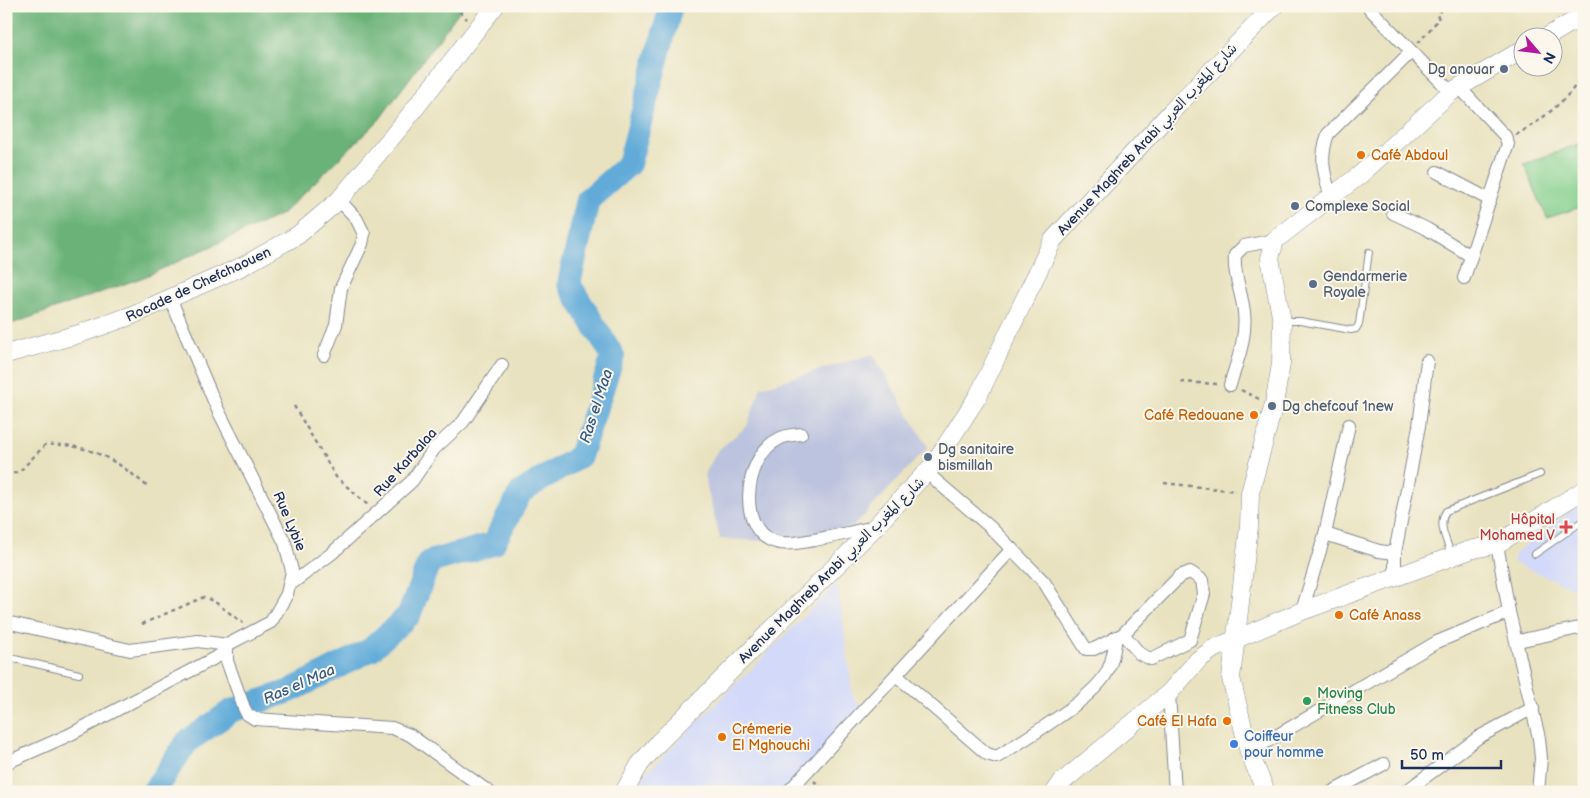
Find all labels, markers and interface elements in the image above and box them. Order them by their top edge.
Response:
north arrow [1512,28,1562,78]
street label: Avenue Maghreb Arabi شارع المغرب العربي [1054,40,1244,242]
text: N [1539,49,1559,67]
place label: Dg anouar [1428,61,1495,78]
marker: Dg anouar [1498,63,1510,75]
place label: Café Abdoul [1371,147,1448,164]
marker: Café Abdoul [1355,149,1367,161]
place label: Complexe Social [1305,198,1410,215]
marker: Complexe Social [1289,200,1301,212]
street label: Rocade de Chefchaouen [123,243,274,326]
place label: Gendarmerie Royale [1323,268,1407,301]
marker: Gendarmerie Royale [1307,278,1319,290]
water label: Ras el Maa [576,367,617,446]
place label: Dg chefcouf 1new [1282,398,1394,415]
marker: Dg chefcouf 1new [1266,400,1278,412]
place label: Café Redouane [1144,407,1244,424]
marker: Café Redouane [1248,409,1260,421]
street label: Rue Karbalaa [370,425,441,500]
place label: Dg sanitaire bismillah [938,441,1014,474]
marker: Dg sanitaire bismillah [922,451,934,463]
street label: Avenue Maghreb Arabi شارع المغرب العربي [735,474,931,670]
street label: Rue Lybie [269,489,310,554]
place label: Hôpital Mohamed V [1479,511,1555,544]
marker: Hôpital Mohamed V [1559,520,1573,534]
place label: Café Anass [1349,607,1421,624]
marker: Café Anass [1333,609,1345,621]
water label: Ras el Maa [260,660,338,709]
place label: Moving Fitness Club [1317,685,1396,718]
marker: Moving Fitness Club [1301,695,1313,707]
place label: Café El Hafa [1137,713,1217,730]
marker: Café El Hafa [1221,715,1233,727]
place label: Crémerie El Mghouchi [732,721,810,754]
place label: Coiffeur pour homme [1244,728,1324,761]
marker: Crémerie El Mghouchi [716,731,728,743]
marker: Coiffeur pour homme [1228,738,1240,750]
scale bar [1402,738,1501,770]
text: 50 m [1410,746,1444,765]

